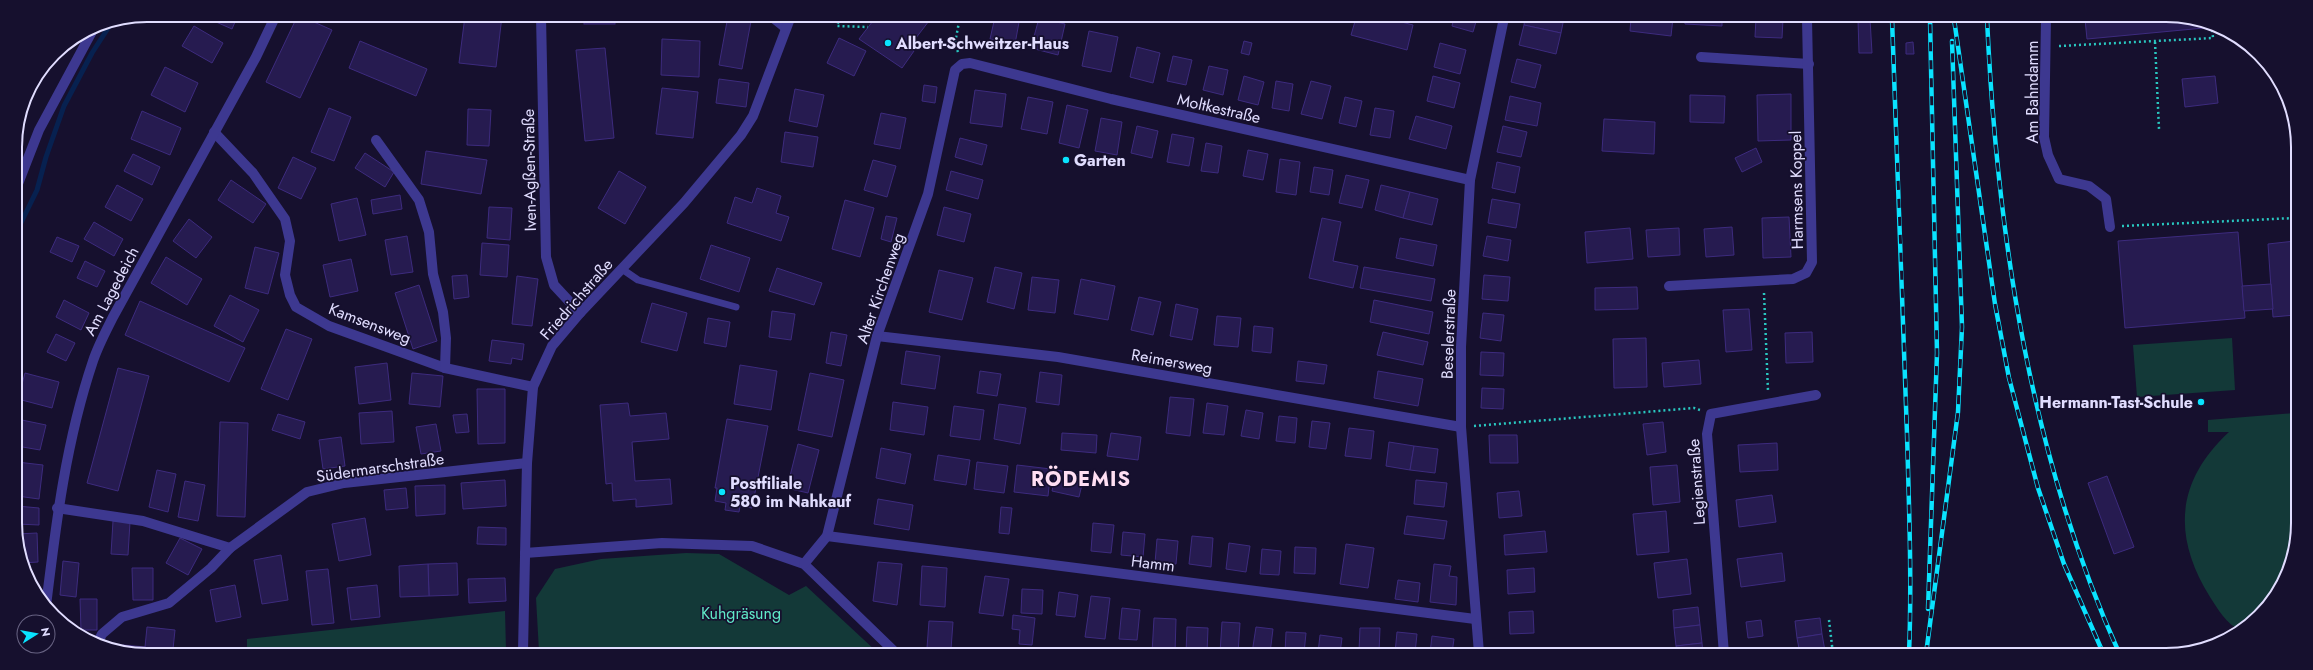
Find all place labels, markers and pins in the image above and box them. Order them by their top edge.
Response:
place label: Albert-Schweitzer-Haus [895,32,1069,55]
marker: Albert-Schweitzer-Haus [883,38,893,48]
place label: Garten [1074,149,1126,172]
marker: Garten [1061,155,1071,165]
place label: Hermann-Tast-Schule [2039,391,2193,414]
marker: Hermann-Tast-Schule [2196,397,2206,407]
place label: Postfiliale 580 im Nahkauf [730,472,853,513]
marker: Postfiliale 580 im Nahkauf [717,487,727,497]

